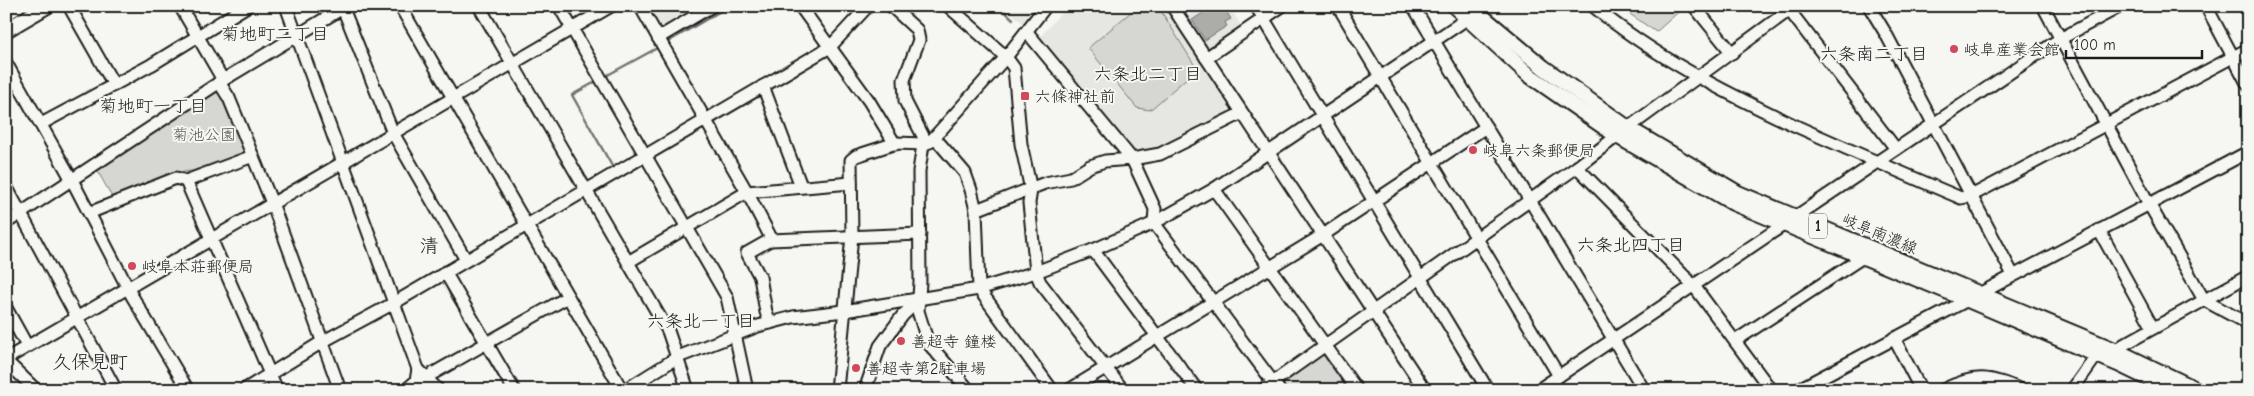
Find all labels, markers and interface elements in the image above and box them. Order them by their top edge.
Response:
district label: 菊地町二丁目 [221,24,329,45]
scale bar [2066,28,2203,60]
text: 100 m [2074,36,2116,54]
place label: 岐阜産業会館 [1964,41,2060,59]
marker: 岐阜産業会館 [1948,43,1960,55]
district label: 六条南二丁目 [1820,44,1928,65]
district label: 六条北二丁目 [1094,64,1202,85]
place label: 六條神社前 [1035,88,1115,106]
marker: 六條神社前 [1019,90,1031,102]
district label: 菊地町一丁目 [99,96,207,117]
park label: 菊池公園 [172,126,236,144]
place label: 岐阜六条郵便局 [1483,142,1595,160]
marker: 岐阜六条郵便局 [1467,144,1479,156]
street label: 岐阜南濃線 [1839,210,1920,258]
road number: 1 [1809,214,1827,238]
district label: 清 [419,235,439,257]
district label: 六条北四丁目 [1577,235,1685,256]
place label: 岐阜本荘郵便局 [142,258,254,276]
marker: 岐阜本荘郵便局 [126,260,138,272]
district label: 六条北一丁目 [647,311,755,332]
place label: 善超寺 鐘楼 [911,333,996,351]
marker: 善超寺 鐘楼 [895,335,907,347]
district label: 久保見町 [52,351,128,373]
place label: 善超寺第2駐車場 [866,360,986,378]
marker: 善超寺第2駐車場 [850,362,862,374]

